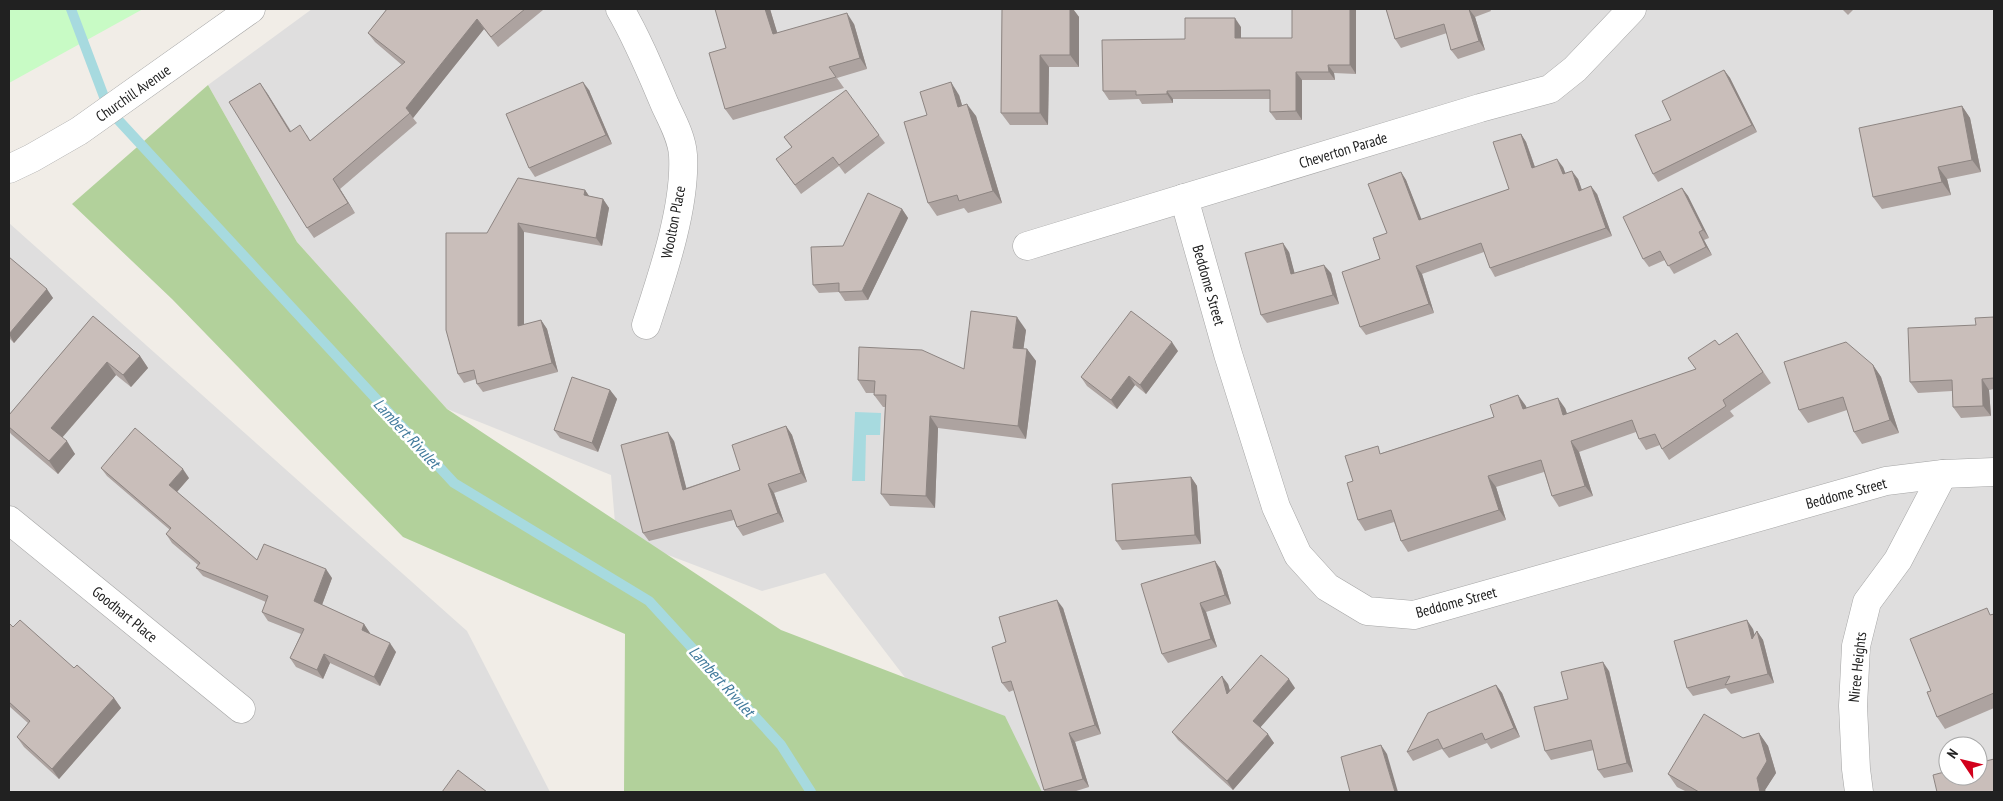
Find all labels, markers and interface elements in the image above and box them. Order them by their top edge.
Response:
street label: Churchill Avenue [92,60,174,126]
street label: Cheverton Parade [1297,128,1389,172]
street label: Woolton Place [657,184,689,260]
street label: Beddome Street [1188,243,1230,327]
water label: Lambert Rivulet [370,394,446,473]
street label: Beddome Street [1803,473,1889,513]
street label: Goodhart Place [88,582,162,646]
street label: Beddome Street [1413,582,1499,622]
street label: Niree Heights [1844,631,1870,703]
water label: Lambert Rivulet [685,641,760,722]
north arrow [1938,736,1988,786]
text: N [1943,745,1962,762]

